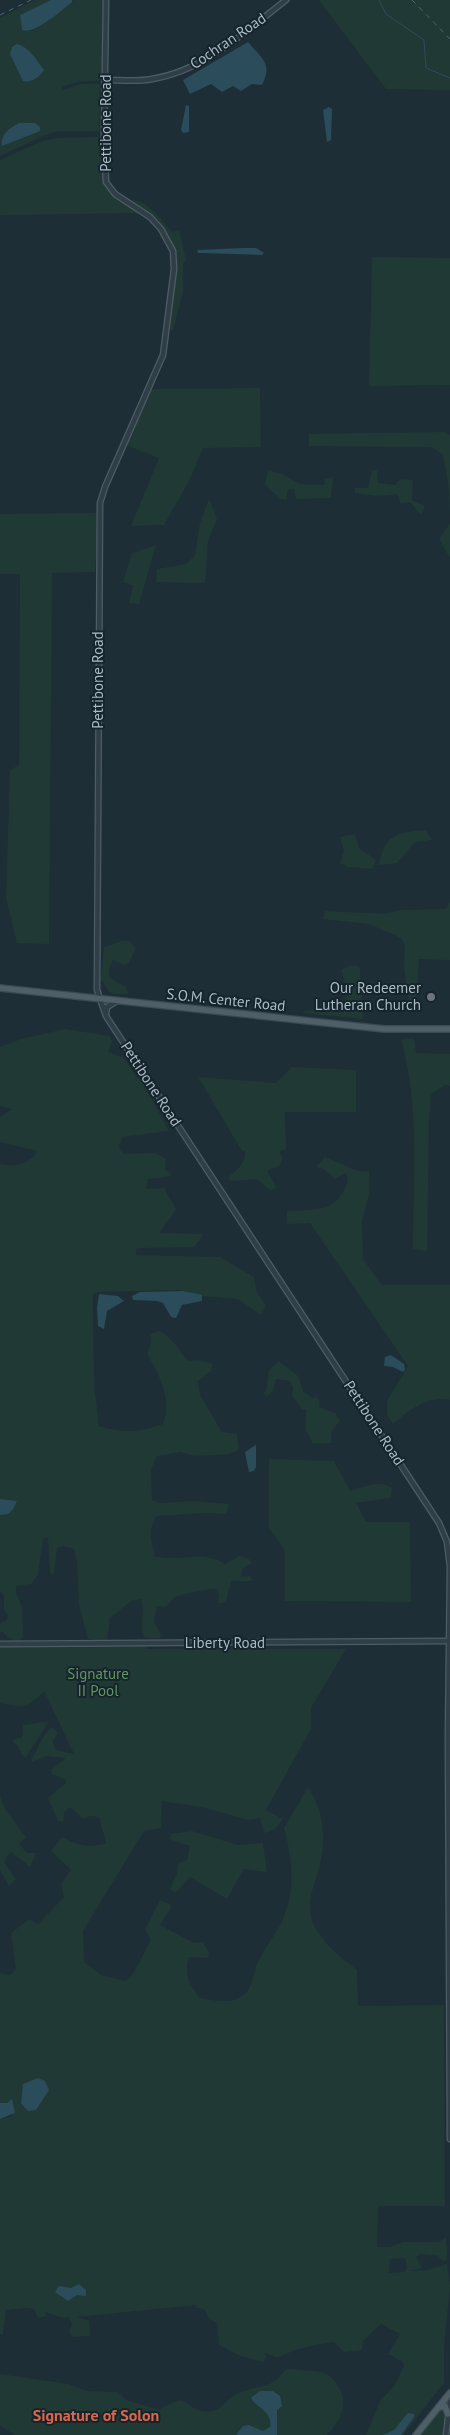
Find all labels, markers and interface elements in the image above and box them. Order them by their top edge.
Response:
street label: Cochran Road [186,8,269,73]
street label: Pettibone Road [96,74,115,172]
street label: Pettibone Road [88,631,107,729]
place label: Our Redeemer Lutheran Church [315,978,421,1014]
street label: S.O.M. Center Road [166,984,286,1015]
marker: Our Redeemer Lutheran Church [425,991,437,1003]
street label: Pettibone Road [117,1038,186,1130]
street label: Pettibone Road [340,1377,409,1469]
street label: Liberty Road [185,1633,265,1652]
park label: Signature II Pool [67,1664,129,1700]
district label: Signature of Solon [33,2405,159,2425]

